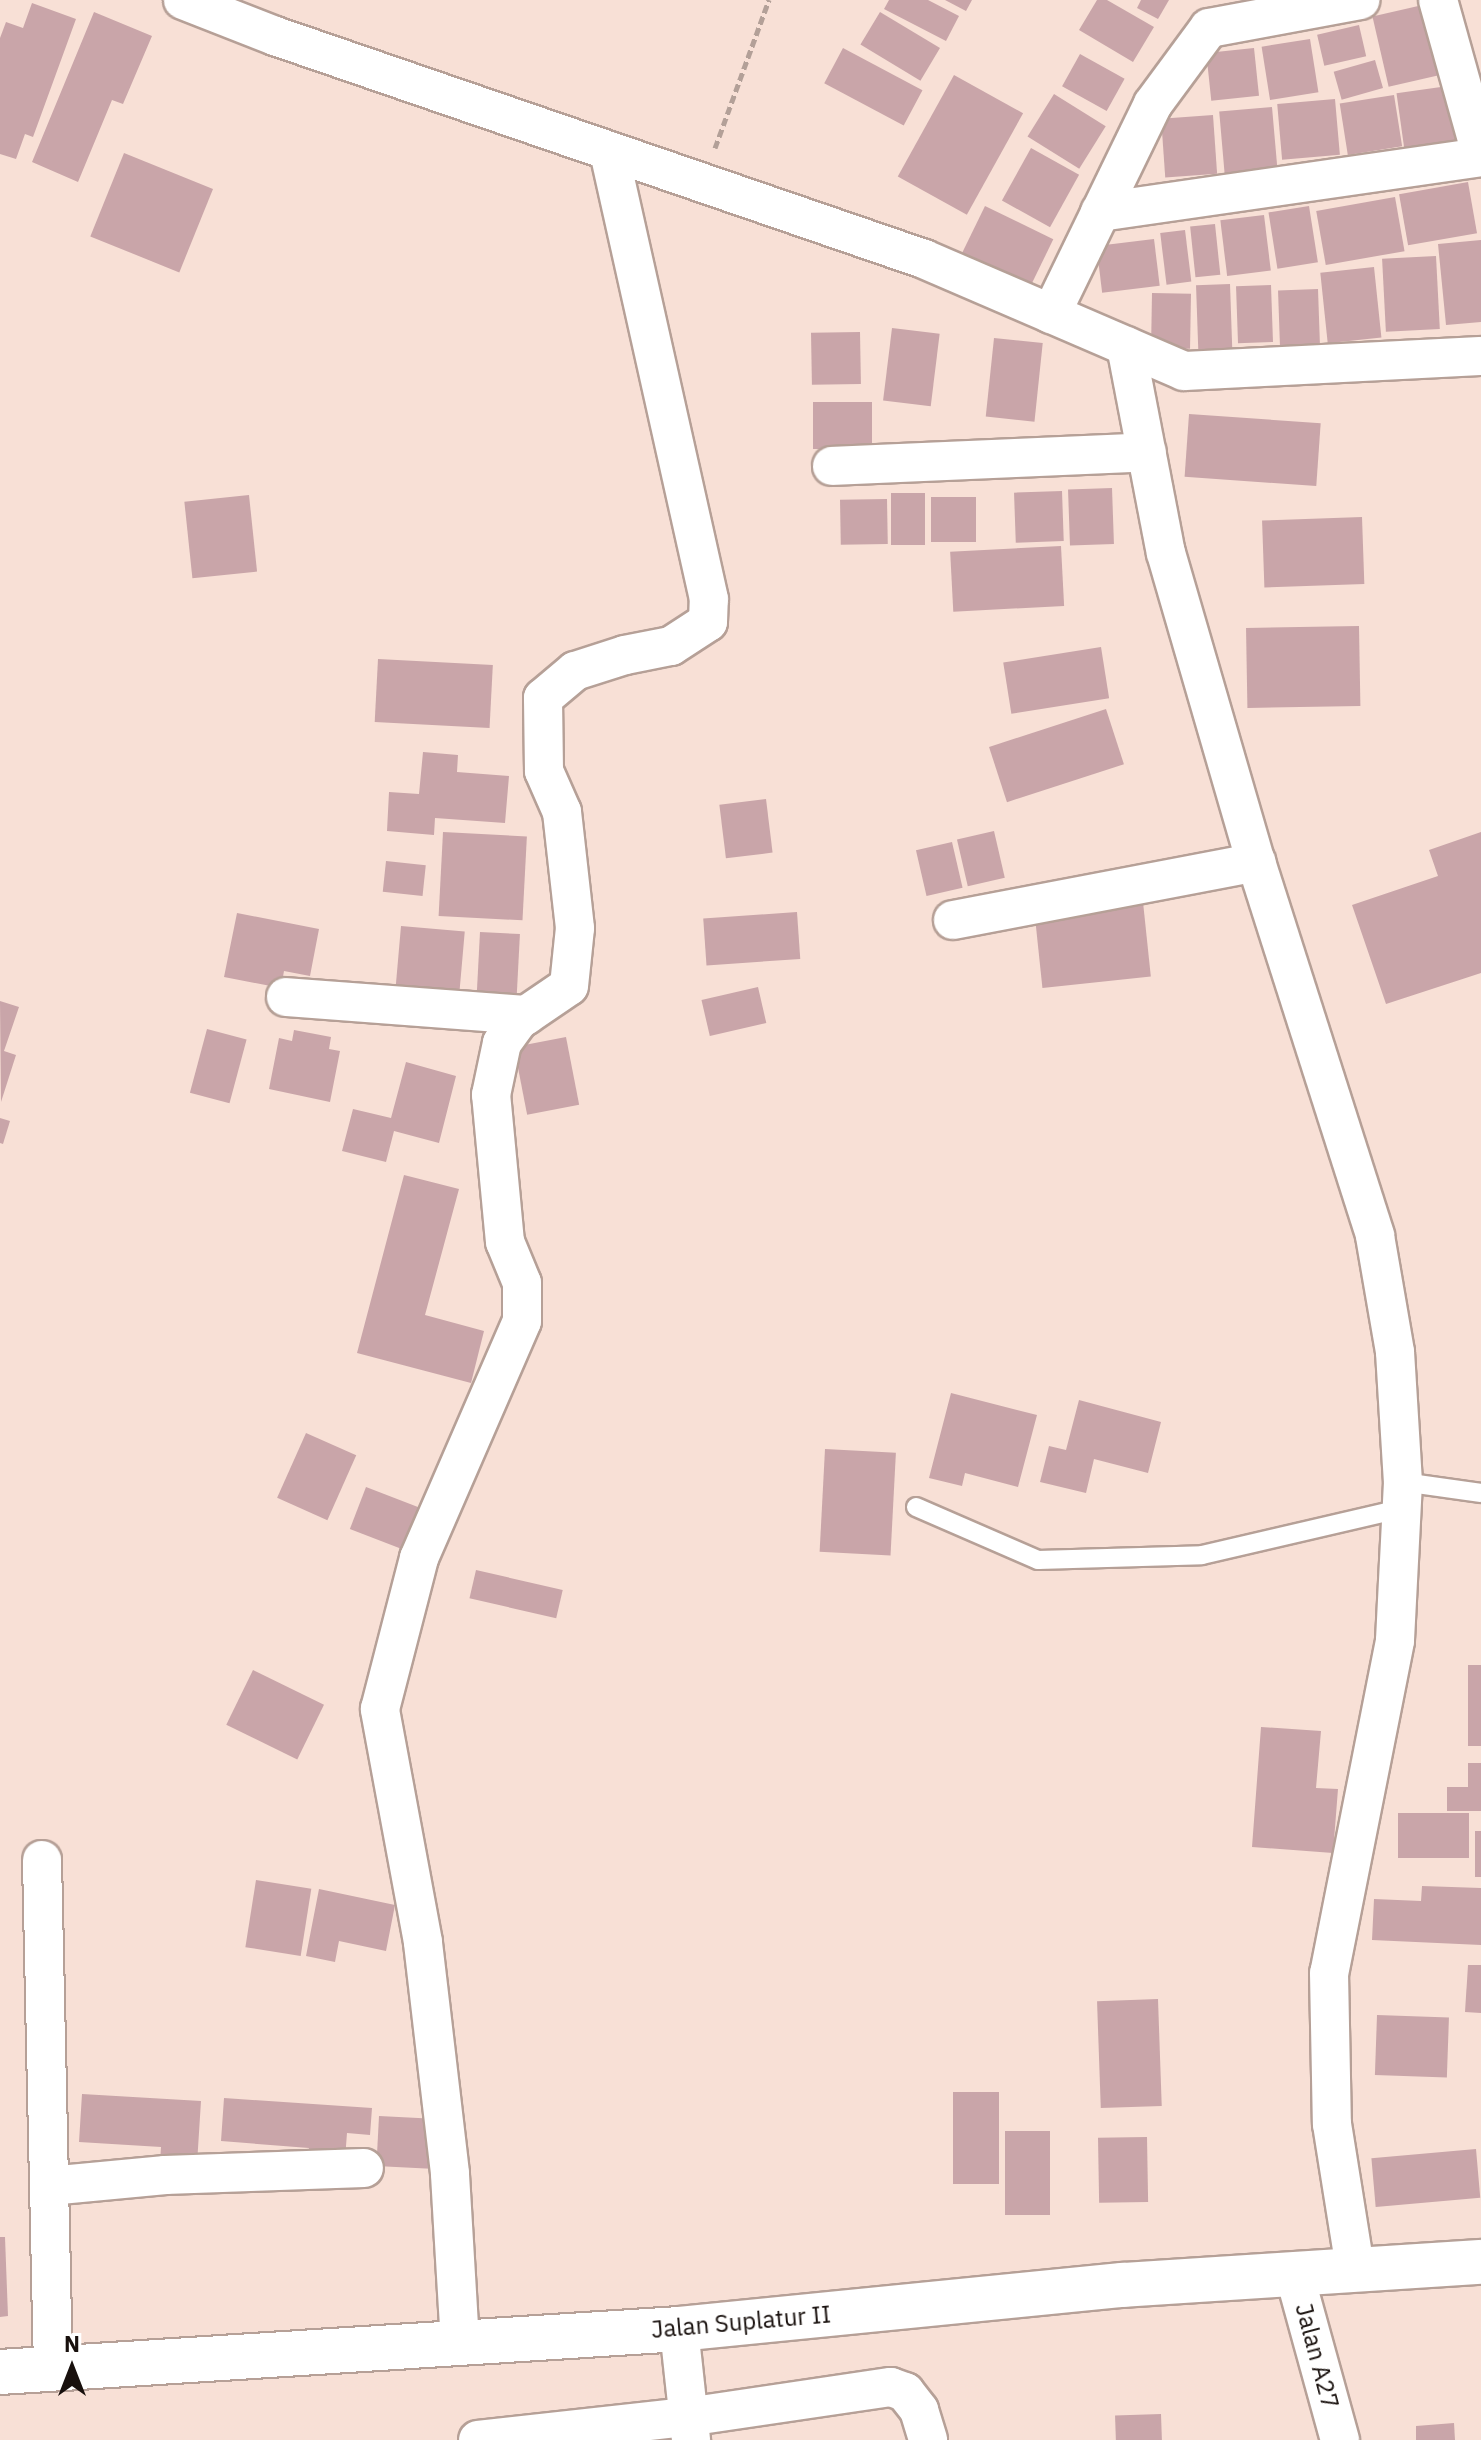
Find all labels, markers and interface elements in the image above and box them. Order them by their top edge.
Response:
street label: Jalan Suplatur II [650,2300,832,2344]
street label: Jalan A27 [1289,2300,1345,2412]
north arrow [32,2328,112,2408]
text: N [64,2329,80,2358]

